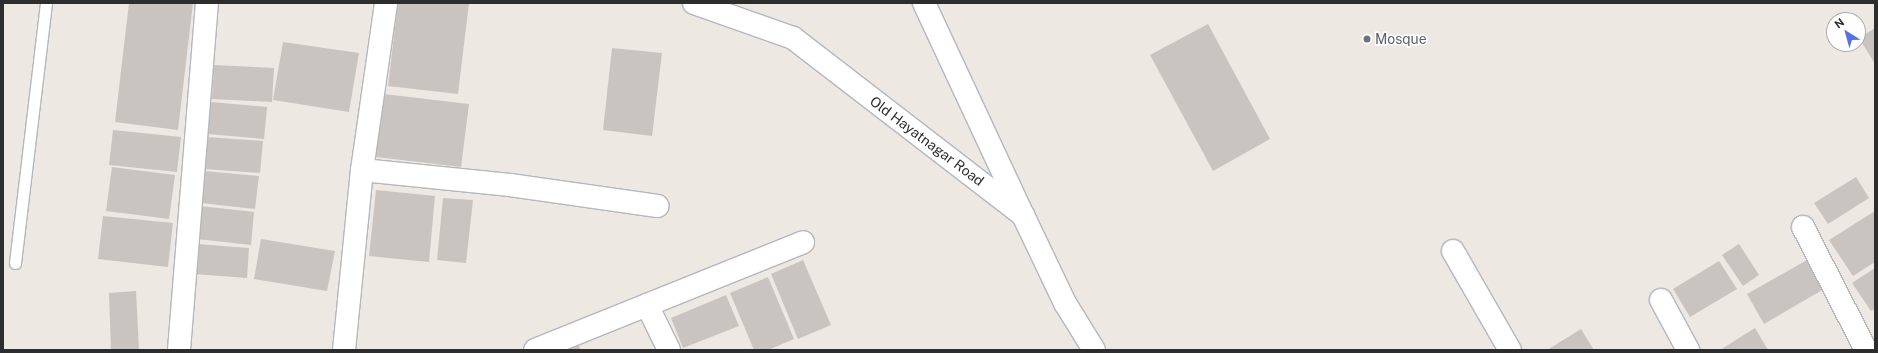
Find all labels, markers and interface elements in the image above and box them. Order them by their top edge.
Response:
north arrow [1826,12,1866,52]
text: N [1832,16,1846,31]
place label: Mosque [1375,31,1427,47]
marker: Mosque [1362,34,1372,44]
street label: Old Hayatnagar Road [867,93,987,189]

